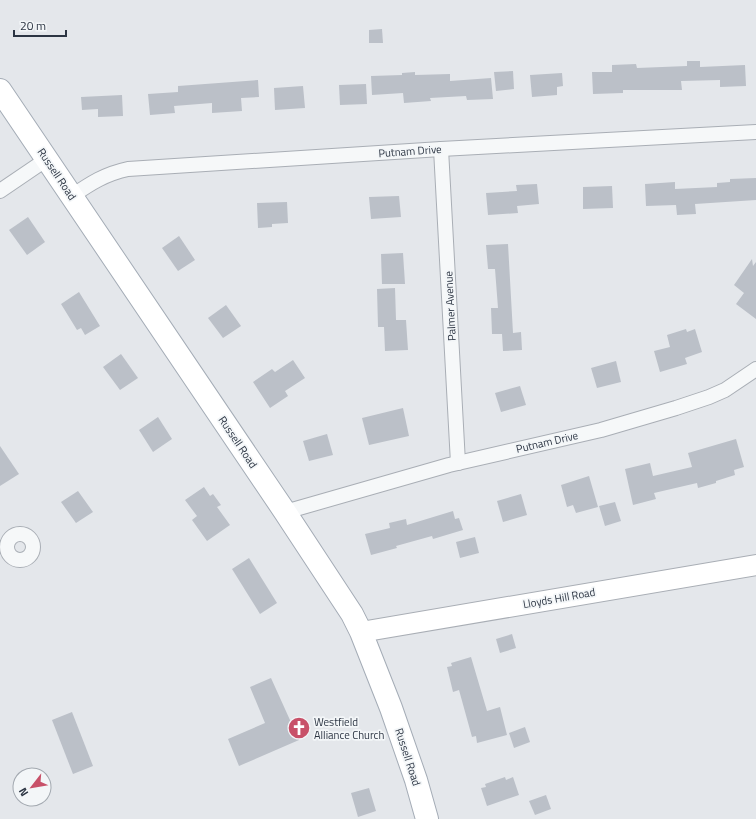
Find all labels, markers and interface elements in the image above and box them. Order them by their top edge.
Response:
scale bar [14,12,66,38]
text: 20 m [20,16,46,35]
street label: Putnam Drive [378,141,443,161]
street label: Russell Road [34,145,80,203]
street label: Palmer Avenue [440,270,460,341]
street label: Russell Road [215,413,261,471]
street label: Putnam Drive [514,427,580,457]
street label: Lloyds Hill Road [522,584,597,612]
place label: Westfield Alliance Church [314,714,384,743]
church icon: Westfield Alliance Church [286,715,312,741]
street label: Russell Road [391,726,425,788]
north arrow [12,767,52,807]
text: N [15,785,32,800]

